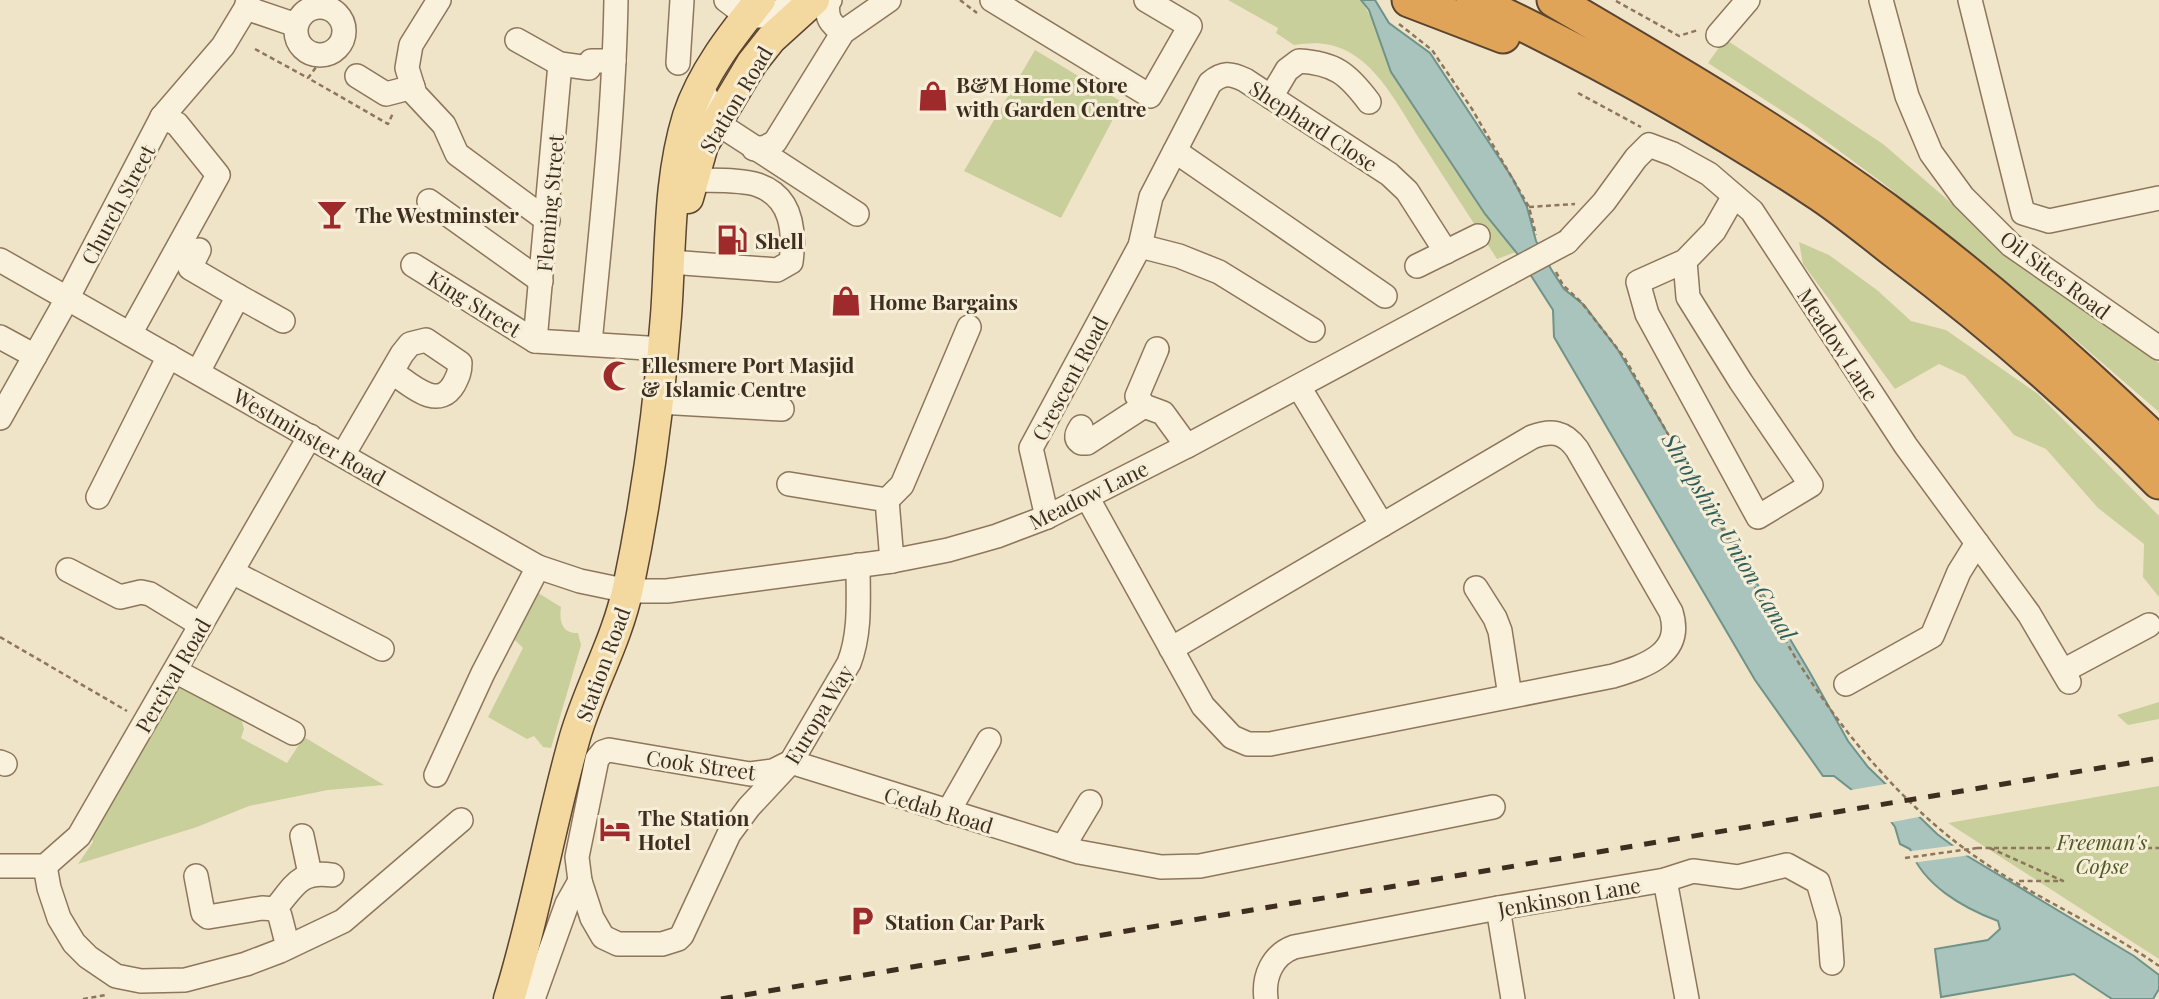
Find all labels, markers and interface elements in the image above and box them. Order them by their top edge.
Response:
street label: Station Road [692,40,778,158]
place label: B&M Home Store with Garden Centre [955,70,1146,122]
street label: Shephard Close [1245,73,1383,177]
shop icon: B&M Home Store with Garden Centre [916,79,950,113]
street label: Fleming Street [529,132,569,273]
street label: Church Street [74,139,161,269]
bar icon: The Westminster [315,197,349,231]
place label: The Westminster [355,200,519,228]
fuel station icon: Shell [715,223,749,257]
street label: Oil Sites Road [1995,223,2117,325]
place label: Shell [755,226,804,254]
street label: King Street [423,263,527,343]
street label: Meadow Lane [1792,282,1886,406]
shop icon: Home Bargains [829,284,863,318]
place label: Home Bargains [869,287,1018,315]
street label: Crescent Road [1025,311,1113,445]
place label: Ellesmere Port Masjid & Islamic Centre [641,350,855,402]
mosque icon: Ellesmere Port Masjid & Islamic Centre [601,359,635,393]
street label: Westminster Road [228,380,391,491]
water label: Shropshire Union Canal [1655,426,1805,647]
street label: Meadow Lane [1024,453,1152,535]
street label: Station Road [568,603,636,725]
street label: Percival Road [128,613,216,737]
street label: Europa Way [777,659,859,769]
street label: Cook Street [645,742,758,786]
street label: Cedab Road [881,779,997,839]
place label: The Station Hotel [638,803,750,855]
hotel icon: The Station Hotel [598,812,632,846]
park label: Freeman's Copse [2056,827,2147,879]
street label: Jenkinson Lane [1494,870,1643,923]
parking icon: Station Car Park [845,904,879,938]
place label: Station Car Park [885,907,1045,935]

